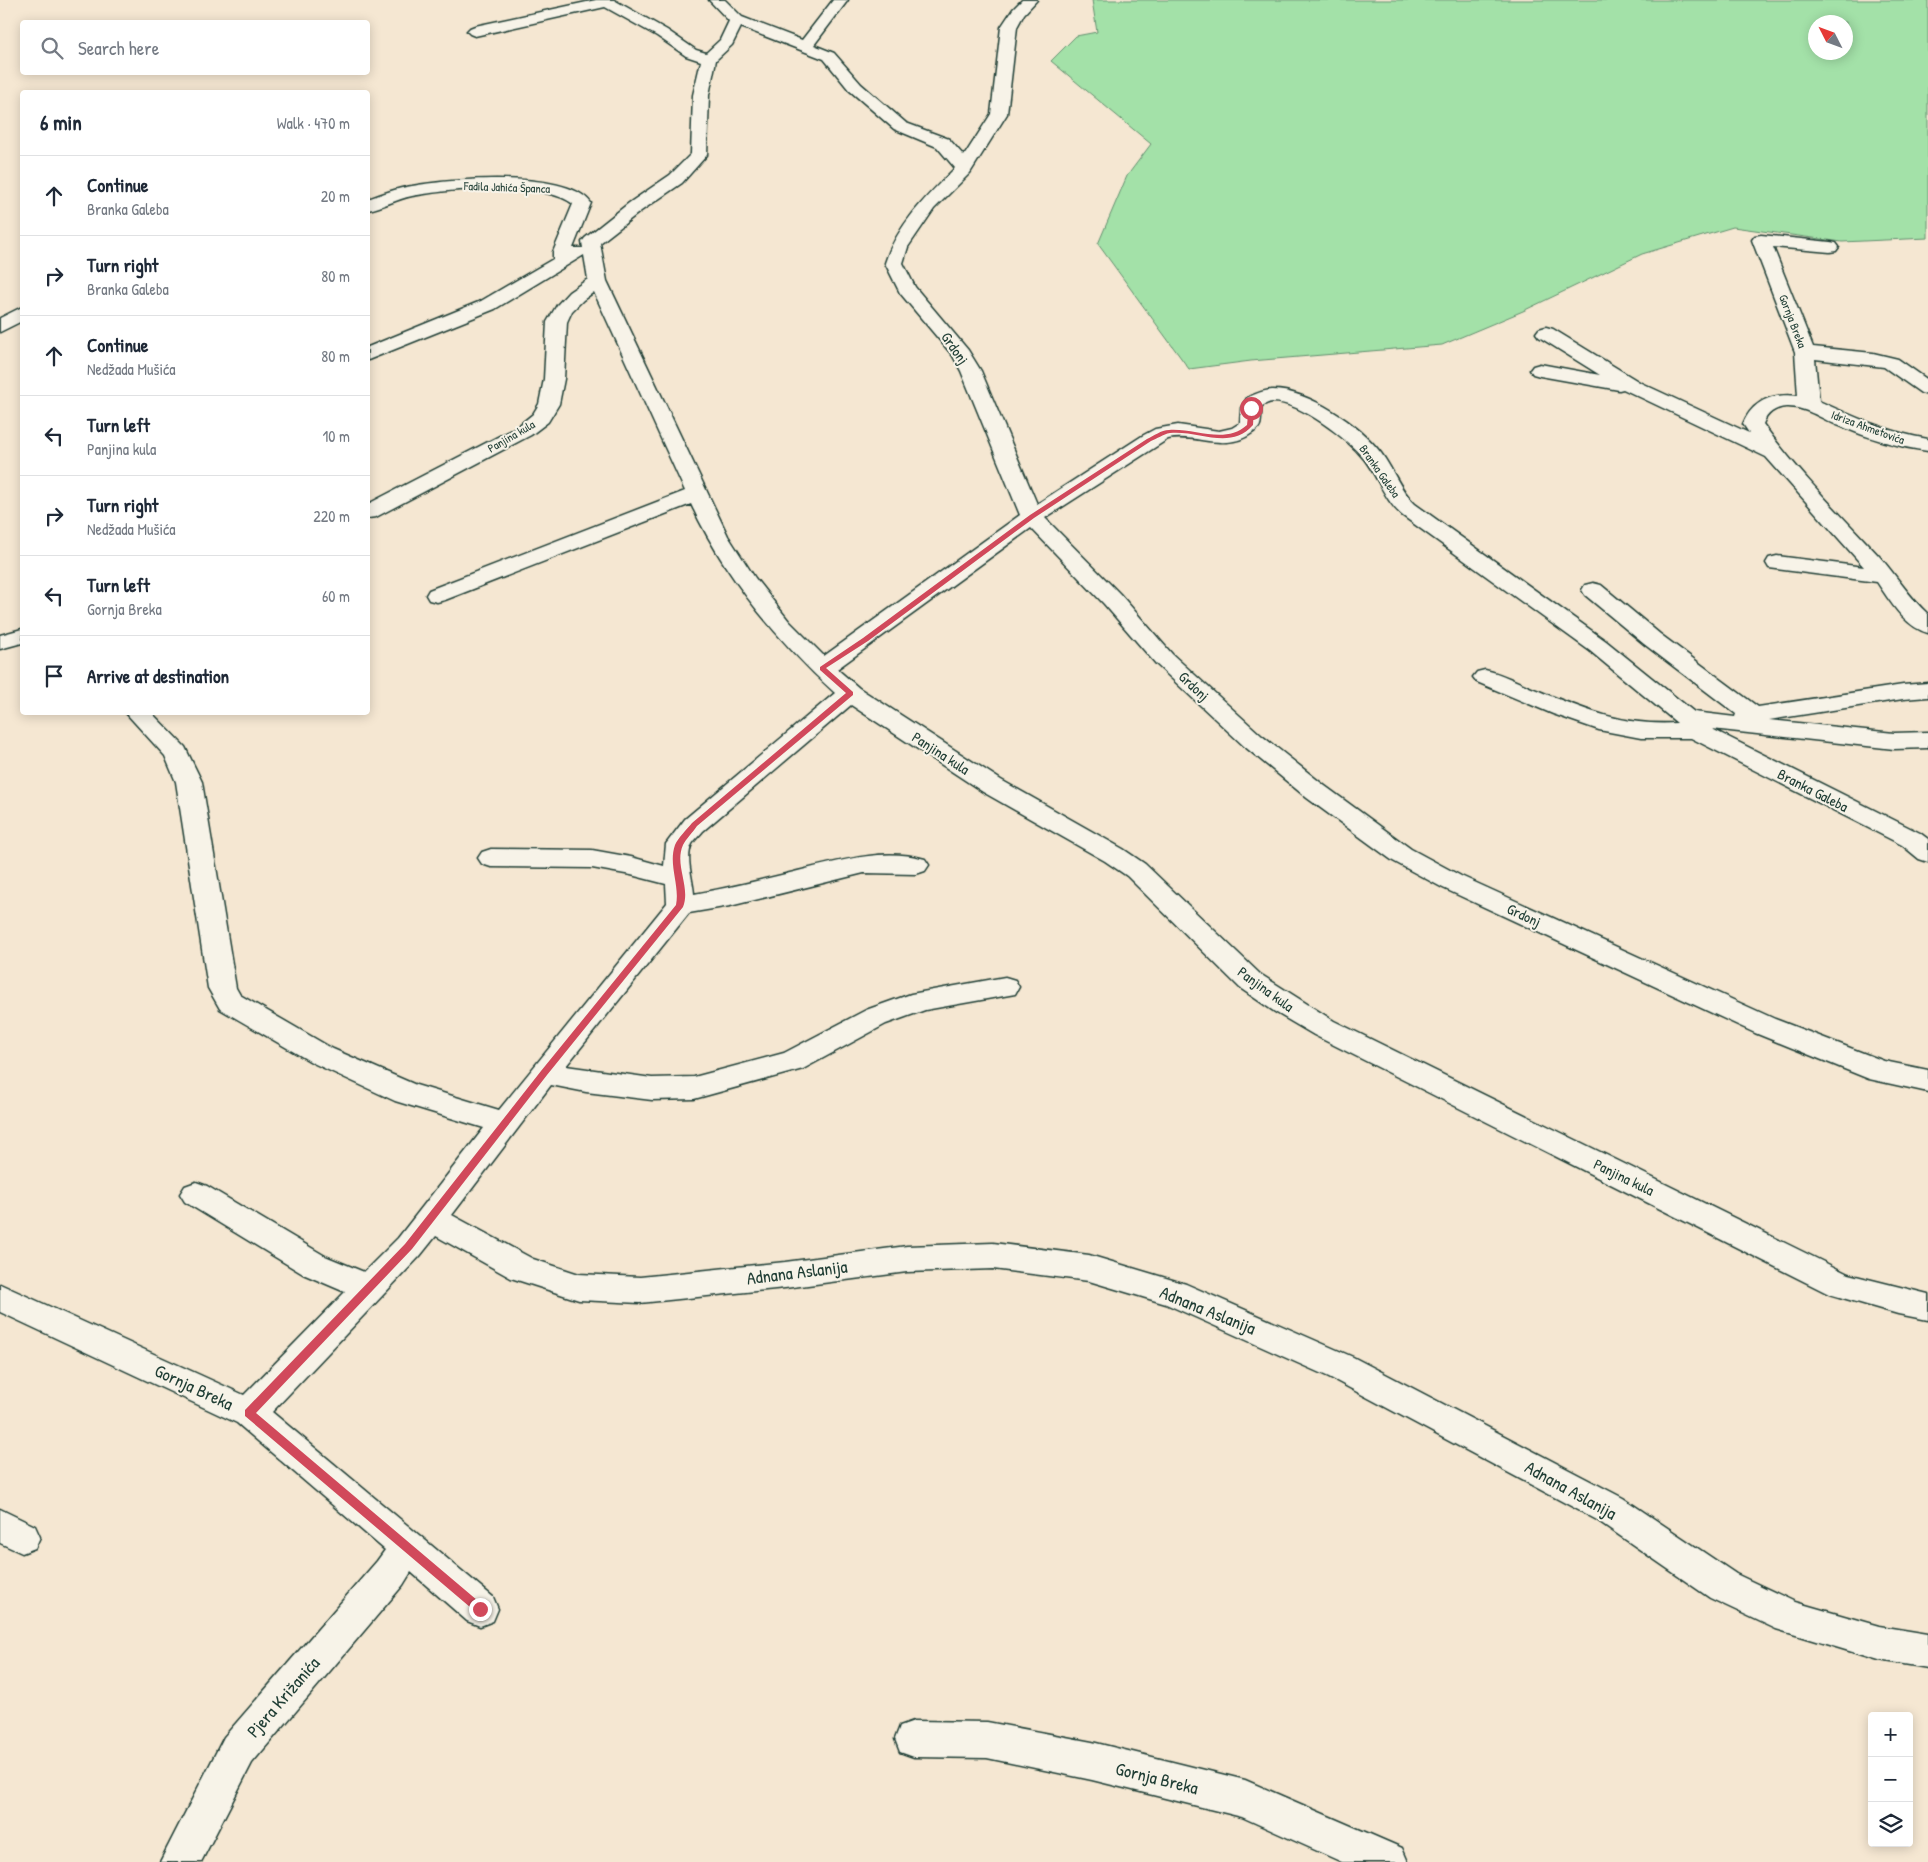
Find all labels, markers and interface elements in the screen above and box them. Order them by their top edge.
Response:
north arrow [1808,15,1853,60]
search box [20,20,370,75]
icon: search [38,34,66,62]
text: Search here [78,35,159,61]
text: 6 min [40,108,82,137]
text: Walk · 470 m [277,112,350,134]
text: Continue [87,172,148,198]
street label: Fadila Jahića Španca [463,177,551,197]
icon: ahead [40,182,68,210]
text: 20 m [321,185,350,207]
text: Branka Galeba [87,198,169,220]
text: Turn right [87,252,158,278]
icon: right [40,262,68,290]
text: 80 m [321,265,350,287]
text: Branka Galeba [87,278,169,300]
street label: Gornja Breka [1775,292,1811,351]
street label: Grdonj [936,328,974,368]
text: Continue [87,332,148,358]
icon: ahead [40,342,68,370]
text: 80 m [321,345,350,367]
text: Nedžada Mušića [87,358,176,380]
route start [1240,397,1263,420]
street label: Idriza Ahmetovića [1829,406,1907,448]
text: Turn left [87,412,150,438]
street label: Panjina kula [484,416,538,456]
icon: left [40,422,68,450]
text: 10 m [322,425,350,447]
text: Panjina kula [87,438,156,460]
street label: Branka Galeba [1355,441,1405,501]
text: Turn right [87,492,158,518]
icon: right [40,502,68,530]
text: 220 m [313,505,350,527]
text: Nedžada Mušića [87,518,176,540]
text: Turn left [87,572,150,598]
icon: left [40,582,68,610]
text: 60 m [322,585,350,607]
text: Gornja Breka [87,598,162,620]
icon: arrive [40,662,68,690]
text: Arrive at destination [87,663,229,689]
street label: Grdonj [1174,666,1214,706]
street label: Panjina kula [908,727,974,780]
street label: Branka Galeba [1774,763,1852,817]
street label: Grdonj [1504,898,1544,932]
street label: Panjina kula [1234,961,1299,1017]
street label: Panjina kula [1590,1153,1658,1201]
street label: Adnana Aslanija [745,1253,849,1291]
street label: Adnana Aslanija [1156,1279,1260,1341]
street label: Gornja Breka [151,1358,237,1416]
street label: Adnana Aslanija [1521,1455,1621,1525]
route end [469,1598,492,1621]
street label: Pjera Križanića [241,1651,325,1743]
map controls [1868,1712,1913,1847]
button: + [1868,1712,1913,1757]
street label: Gornja Breka [1113,1756,1201,1800]
button: − [1868,1757,1913,1802]
button: layers [1868,1802,1913,1847]

